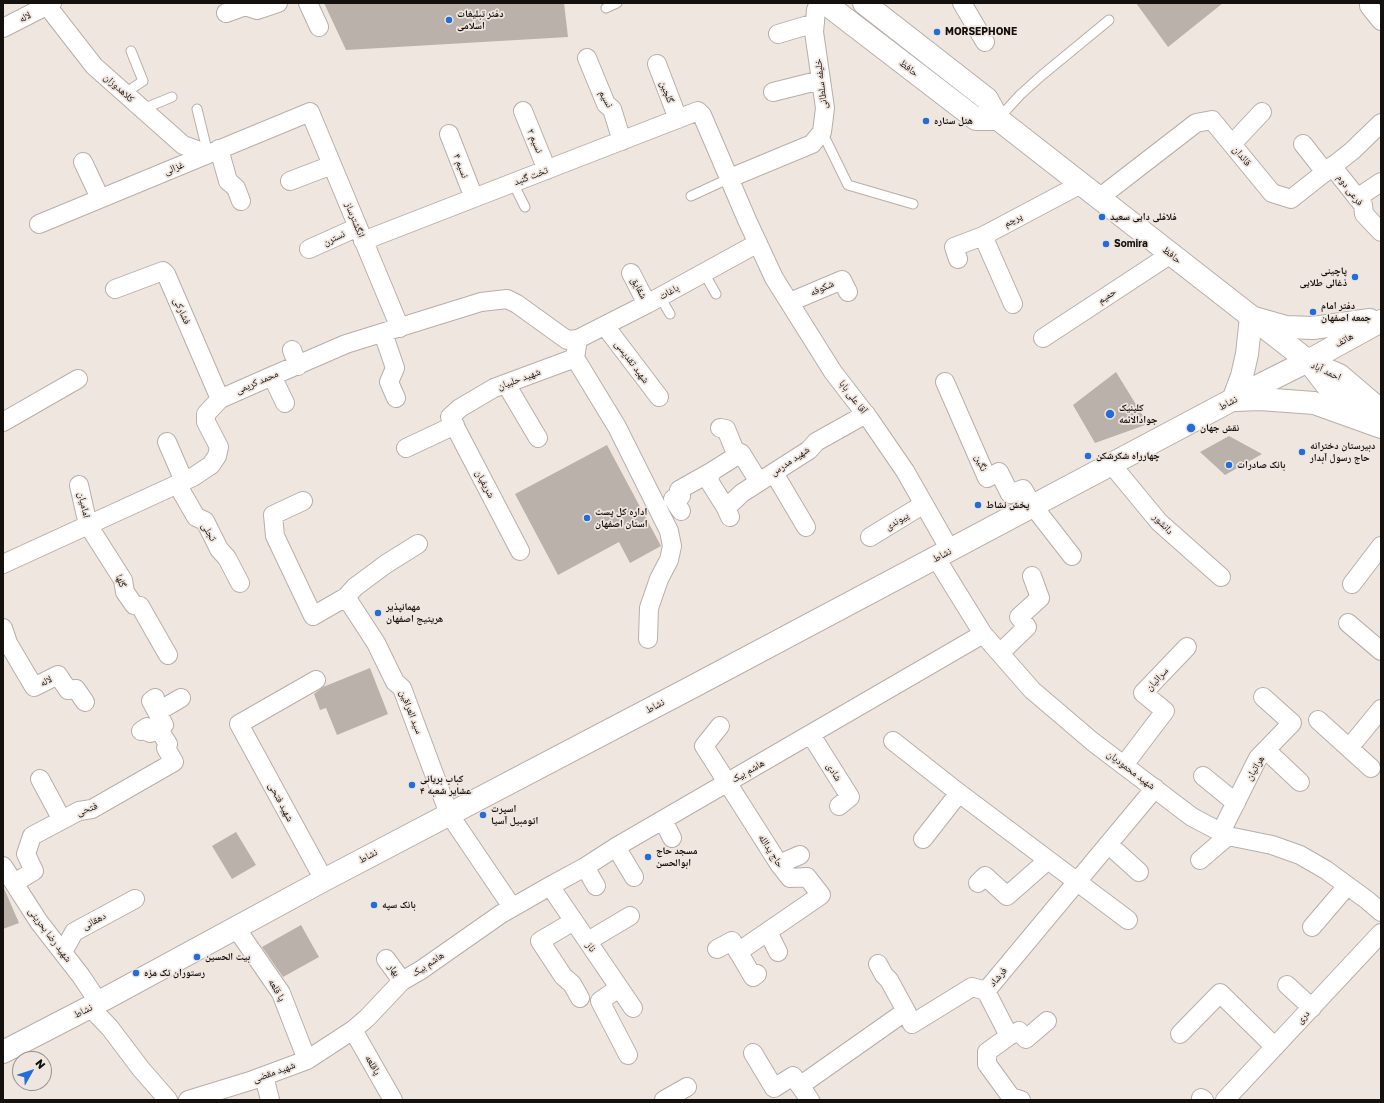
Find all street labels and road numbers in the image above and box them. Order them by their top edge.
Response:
street label: لاله [17,9,33,25]
street label: حافظ [897,57,921,79]
street label: خلیفه سلطانی [812,58,830,110]
street label: کلاهدوزان [101,71,137,105]
street label: گلچین [657,79,677,105]
street label: نسیم [596,88,616,110]
street label: نسیم ۲ [525,127,545,155]
street label: قائدان [1230,144,1254,168]
street label: نسیم ۴ [451,152,471,180]
street label: غزالی [162,159,186,177]
street label: تخت گنبد [512,164,550,188]
street label: فرعی دوم [1334,172,1366,208]
street label: انگشترساز [343,201,367,239]
street label: پرچم [1002,210,1024,230]
street label: نسترن [321,228,347,248]
street label: حافظ [1160,244,1184,266]
street label: شقایق [628,275,650,301]
street label: شکوفه [808,278,836,298]
street label: باغات [657,282,681,302]
street label: حمیم [1096,286,1118,306]
street label: فشارکی [171,296,193,326]
street label: هاتف [1333,330,1355,350]
street label: شهید تقدیسی [612,338,652,386]
street label: احمد آباد [1309,359,1343,383]
street label: شهید حلبیان [496,366,542,392]
street label: محمد کریمی [234,368,280,396]
street label: آقا علی بابا [836,378,870,416]
street label: نشاط [1217,393,1239,413]
street label: شهید مدرس [768,444,812,478]
street label: نگین [972,453,990,473]
street label: شریفیان [473,468,497,500]
street label: امامیان [75,491,93,519]
street label: پیوندی [883,509,911,533]
street label: دانشور [1150,511,1176,537]
street label: تجلی [199,521,219,543]
street label: نشاط [931,545,953,565]
street label: گلها [113,573,129,589]
street label: سرائیان [1143,665,1171,693]
street label: لاله [38,673,54,689]
street label: سید العراقین [397,688,425,736]
street label: نشاط [644,696,666,716]
street label: شهید محمودیان [1105,748,1157,792]
street label: هراتیان [1243,753,1267,783]
street label: هاشم بیک [729,757,767,785]
street label: شادی [824,761,844,783]
street label: شهید فتحی [266,780,296,824]
street label: فتحی [75,800,99,818]
street label: حاج یدالله [756,832,786,870]
street label: نشاط [357,846,379,866]
street label: شهید رضا بحرینی [26,906,74,964]
street label: دهقانی [80,910,108,932]
street label: ناز [583,940,599,954]
street label: هاشم بیک [410,949,446,979]
street label: بهار [385,961,403,979]
street label: فرشاد [986,965,1010,989]
street label: پا قلعه [266,977,288,1003]
street label: نشاط [72,1001,94,1021]
street label: دری [1294,1008,1312,1026]
street label: پاقلعه [362,1053,384,1077]
street label: شهید مقضی [251,1059,297,1085]

